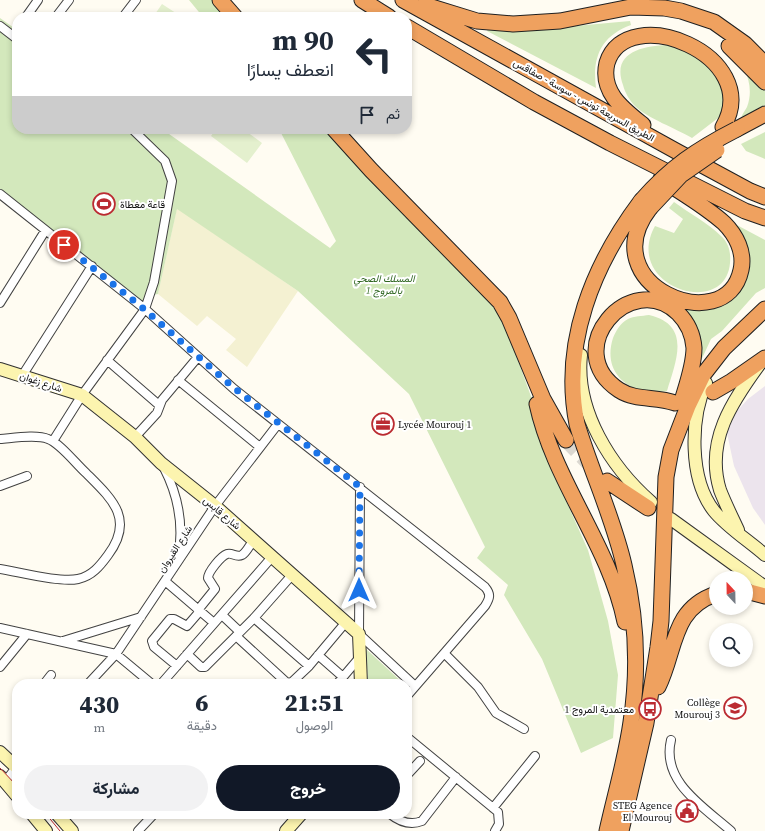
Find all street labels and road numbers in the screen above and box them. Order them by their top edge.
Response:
street label: الطريق السريعة تونس - سوسة - صفاقس [511,56,657,144]
street label: شارع زغوان [18,369,64,395]
street label: شارع قابس [201,494,243,532]
street label: شارع القيروان [155,523,195,575]

